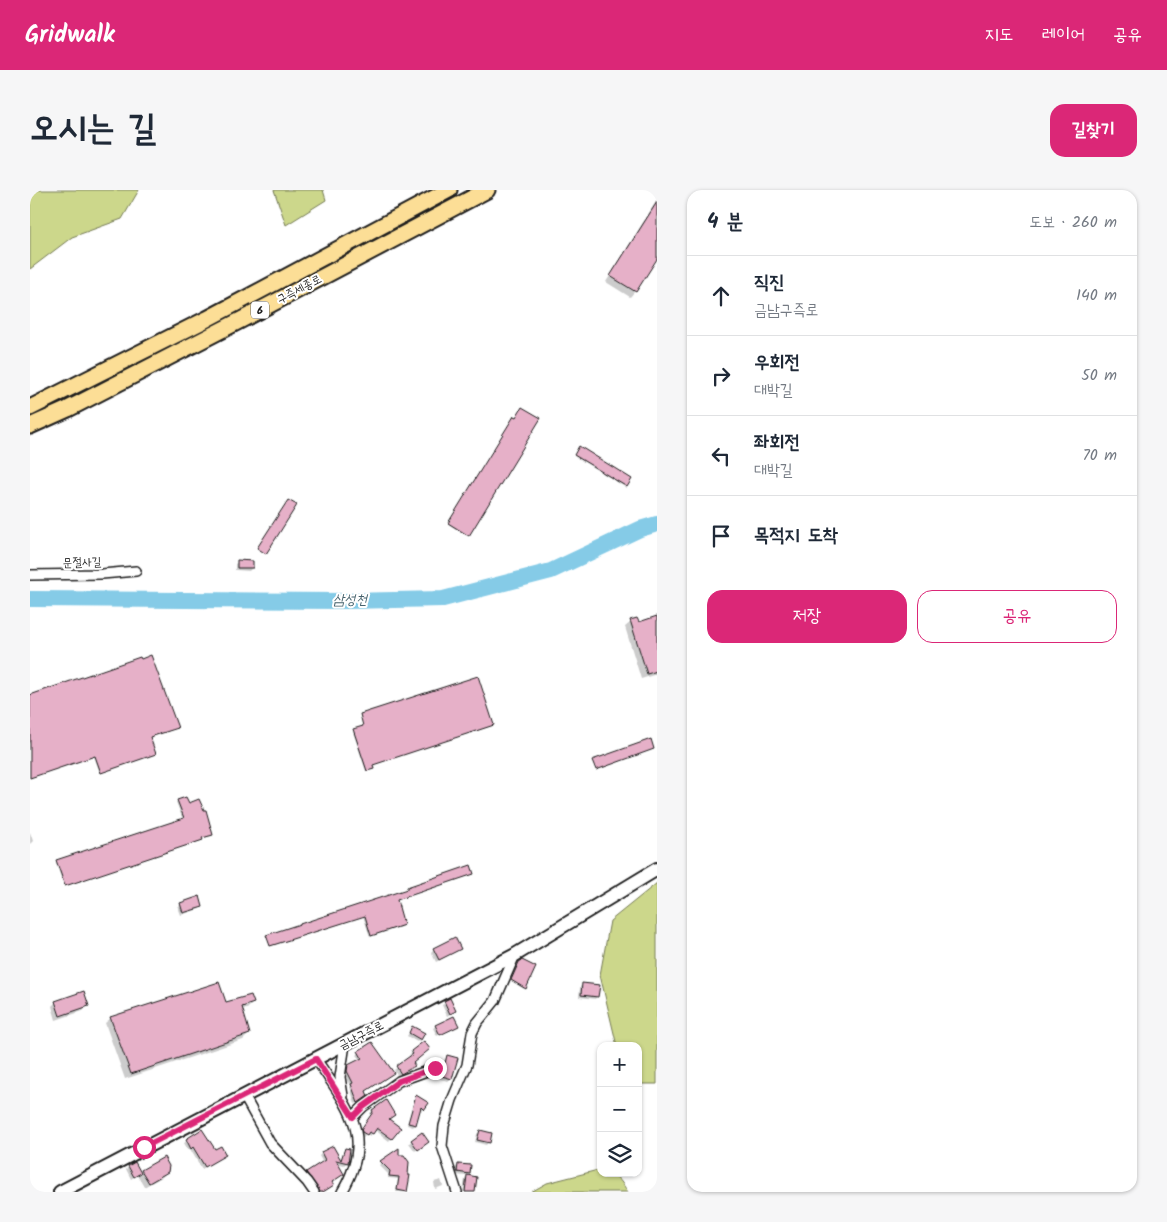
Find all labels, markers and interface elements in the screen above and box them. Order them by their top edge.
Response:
text: Gridwalk [25,16,115,55]
text: 지도 [985,21,1014,50]
text: 레이어 [1042,21,1085,50]
text: 공유 [1113,21,1142,50]
text: 오시는 길 [30,102,156,158]
button: 길찾기 [1050,104,1137,157]
text: 4 분 [707,206,743,239]
text: 도보 · 260 m [1029,210,1117,235]
text: 직진 [754,268,785,298]
street label: 구즉세종로 [273,270,325,309]
icon: ahead [707,282,735,310]
text: 140 m [1076,283,1117,308]
text: 금남구즉로 [754,298,818,323]
road number: 6 [251,302,269,318]
text: 우회전 [754,348,800,378]
icon: right [707,362,735,390]
text: 50 m [1081,363,1117,388]
text: 대박길 [754,378,793,403]
text: 좌회전 [754,428,800,458]
icon: left [707,442,735,470]
text: 70 m [1082,443,1117,468]
text: 대박길 [754,458,793,483]
text: 목적지 도착 [754,521,838,551]
icon: arrive [707,522,735,550]
street label: 문절사길 [62,552,102,573]
water label: 삼성천 [333,589,369,611]
button: 저장 [707,590,907,643]
button: 공유 [917,590,1117,643]
street label: 금남구즉로 [335,1016,387,1055]
map controls [597,1042,642,1177]
button: + [597,1042,642,1087]
route end [424,1057,447,1080]
button: − [597,1087,642,1132]
button: layers [597,1132,642,1177]
route start [133,1136,156,1159]

